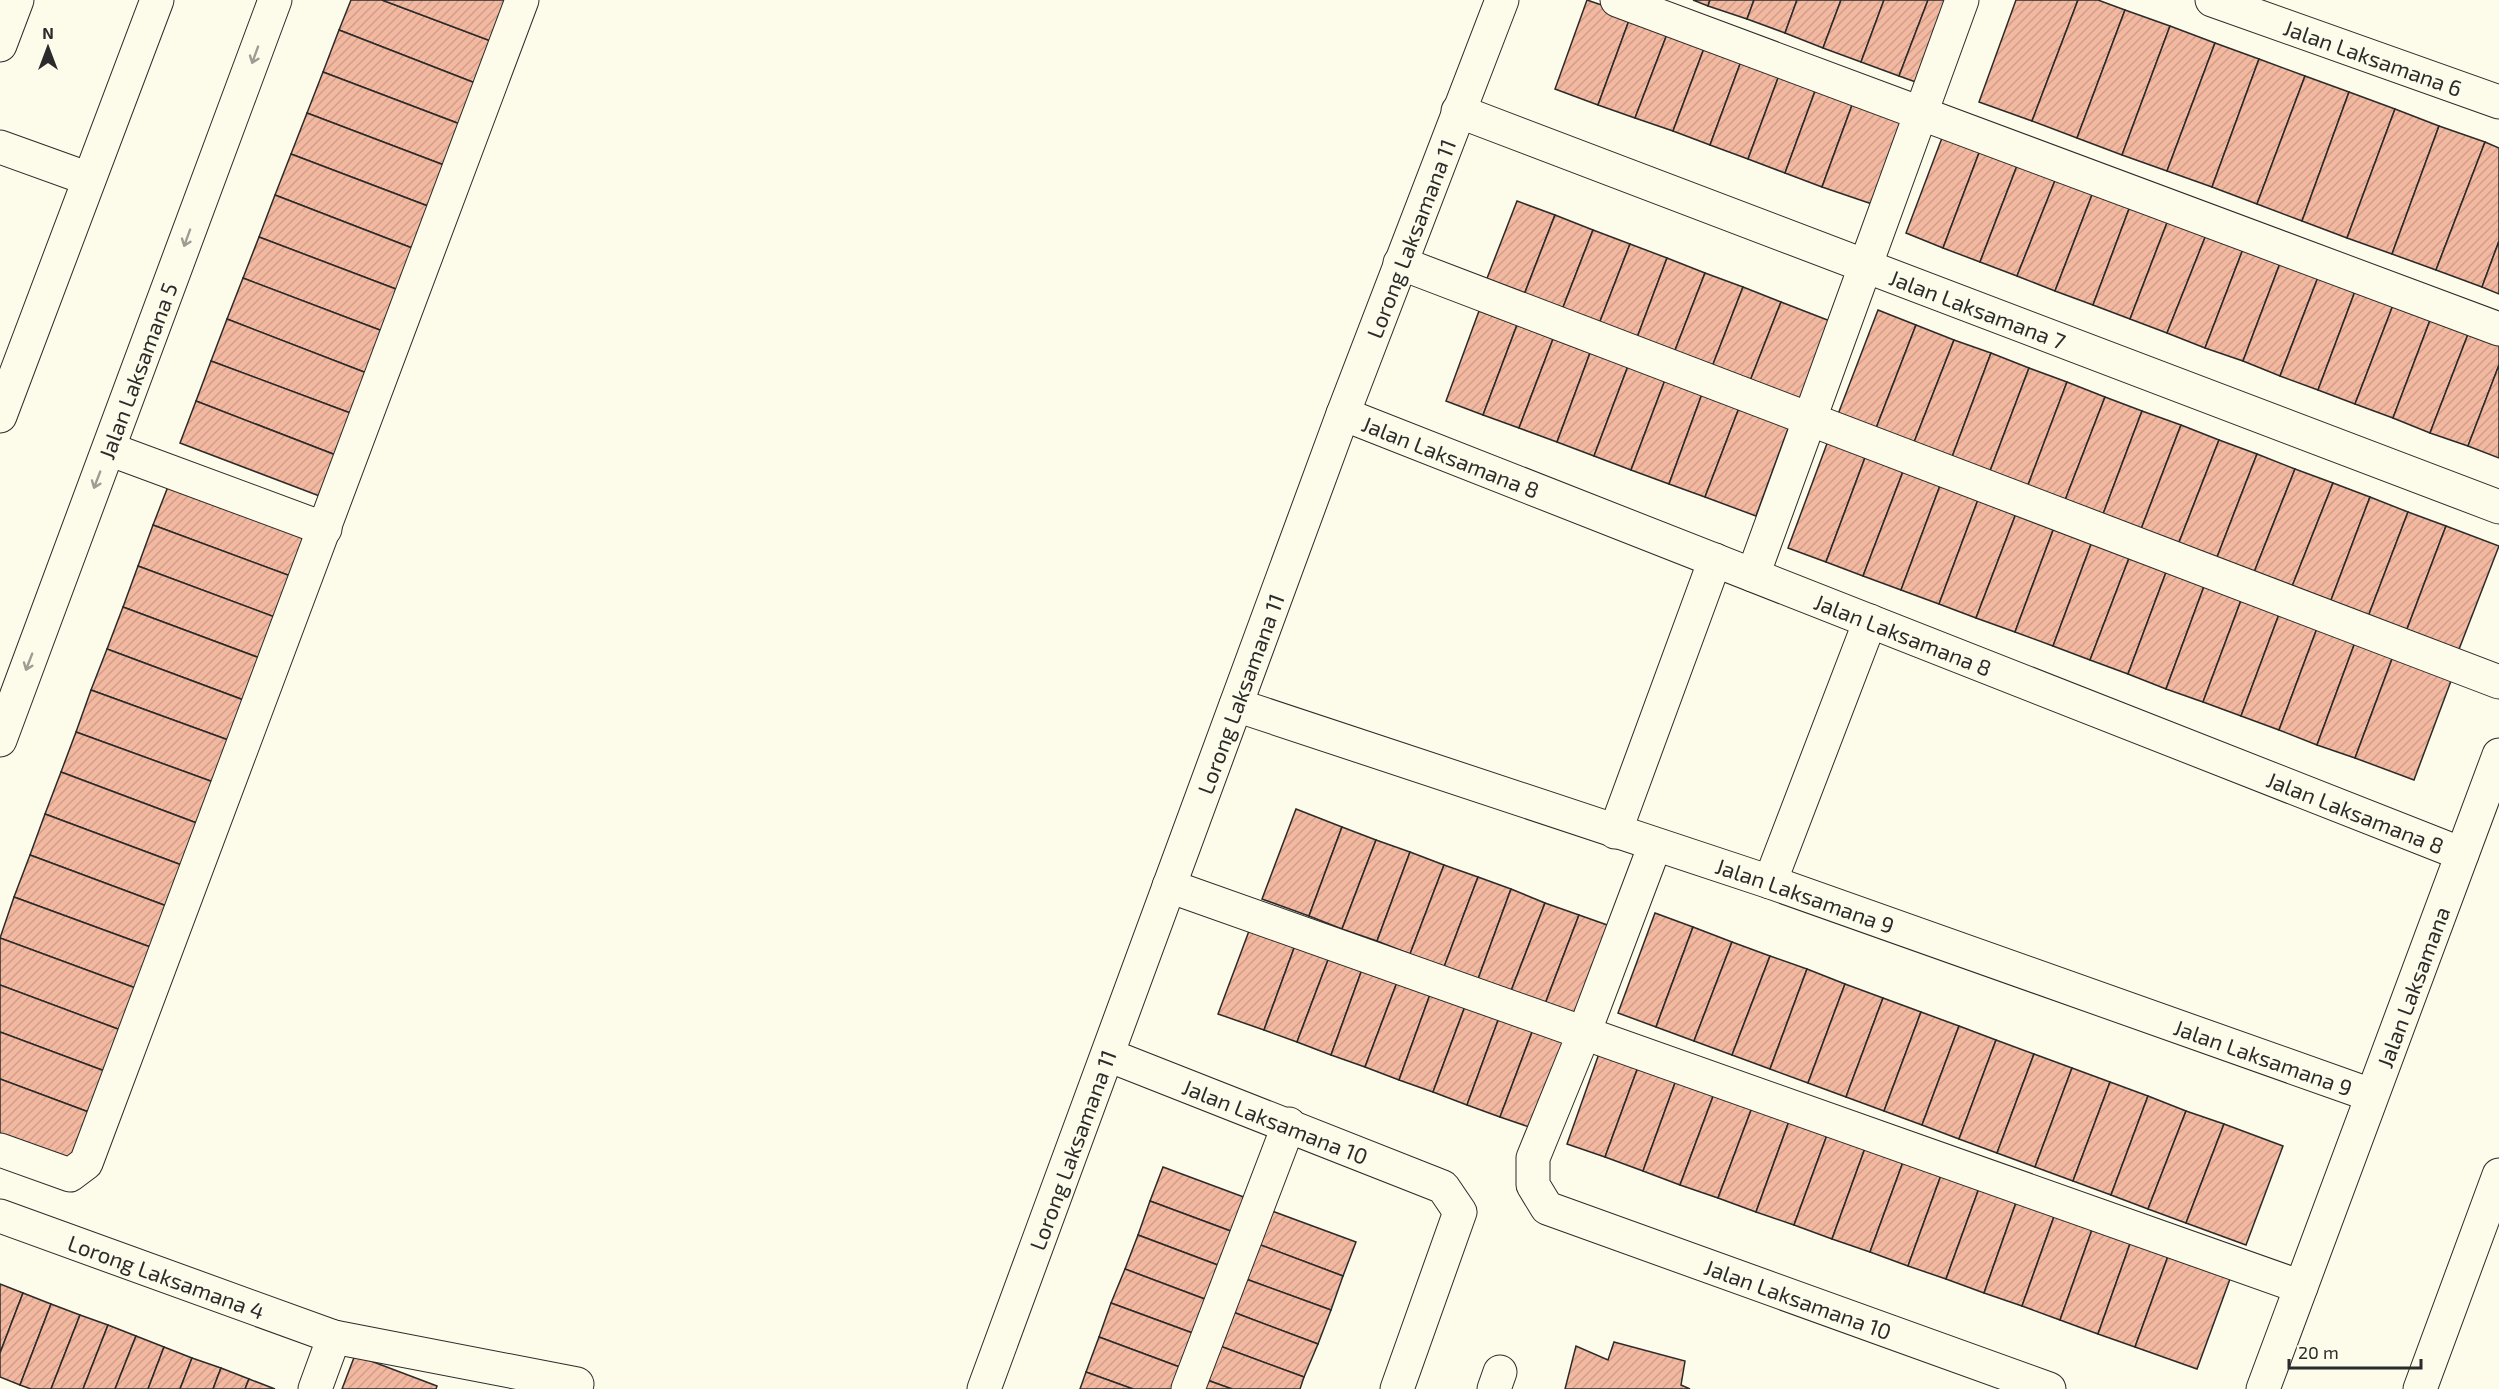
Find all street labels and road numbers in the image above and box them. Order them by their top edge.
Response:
street label: Jalan Laksamana 6 [2280,14,2466,101]
street label: Lorong Laksamana 11 [1360,135,1460,342]
street label: Jalan Laksamana 7 [1886,263,2069,354]
street label: Jalan Laksamana 5 [93,279,182,463]
street label: Jalan Laksamana 8 [1359,410,1543,503]
street label: Jalan Laksamana 8 [1811,588,1996,681]
street label: Lorong Laksamana 11 [1191,590,1289,797]
street label: Jalan Laksamana 8 [2263,766,2448,859]
street label: Jalan Laksamana 9 [1712,852,1898,938]
street label: Jalan Laksamana [2371,903,2454,1071]
street label: Jalan Laksamana 9 [2171,1013,2356,1100]
street label: Lorong Laksamana 11 [1023,1046,1121,1253]
street label: Jalan Laksamana 10 [1179,1073,1372,1169]
street label: Lorong Laksamana 4 [65,1229,268,1324]
street label: Jalan Laksamana 10 [1701,1253,1895,1344]

